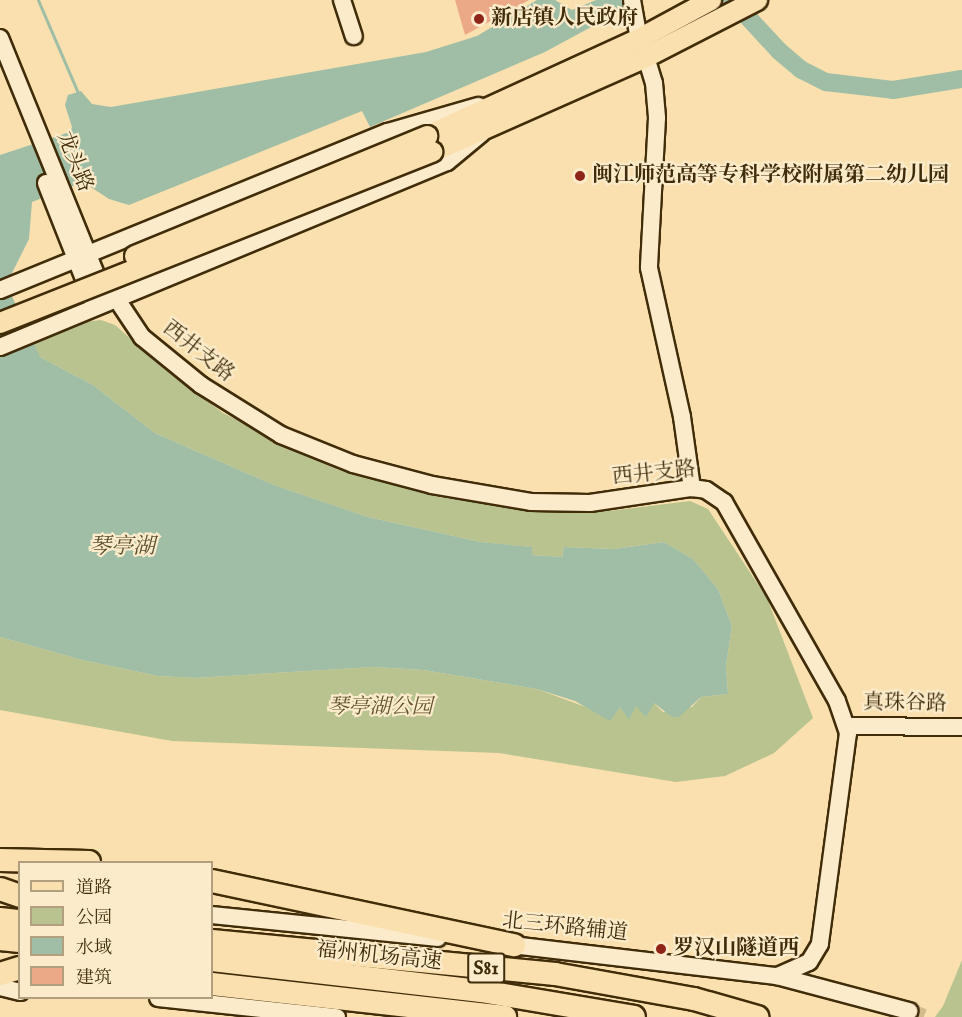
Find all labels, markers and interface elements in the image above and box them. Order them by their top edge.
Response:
place label: 新店镇人民政府 [491,6,638,32]
marker: 新店镇人民政府 [472,12,486,26]
street label: 龙头路 [51,128,97,196]
place label: 闽江师范高等专科学校附属第二幼儿园 [592,163,949,189]
marker: 闽江师范高等专科学校附属第二幼儿园 [573,169,587,183]
street label: 西井支路 [157,316,239,388]
street label: 西井支路 [611,457,697,491]
water label: 琴亭湖 [89,535,155,561]
street label: 真珠谷路 [863,691,947,717]
park label: 琴亭湖公园 [328,695,432,721]
legend [18,861,213,999]
text: 道路 [76,877,112,900]
text: 公园 [76,907,112,930]
street label: 北三环路辅道 [501,909,629,947]
place label: 罗汉山隧道西 [673,936,799,962]
text: 水域 [76,937,112,960]
street label: 福州机场高速 [315,938,443,976]
marker: 罗汉山隧道西 [654,942,668,956]
road number: S81 [466,951,506,985]
text: 建筑 [76,967,112,990]

